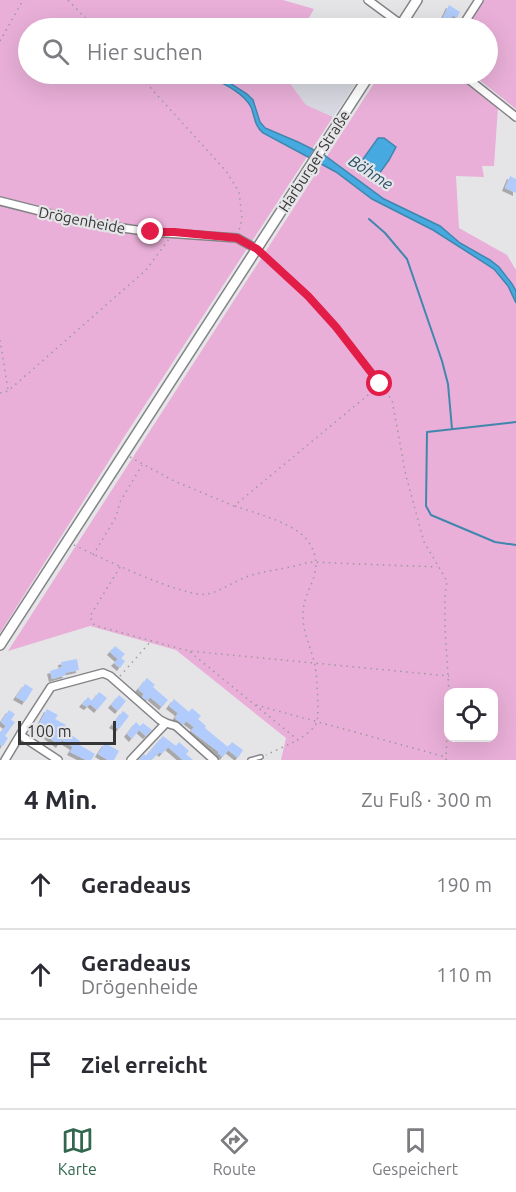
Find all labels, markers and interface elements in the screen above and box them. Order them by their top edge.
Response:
search box [18,18,498,84]
icon: search [39,35,72,68]
text: Hier suchen [87,39,203,64]
street label: Harburger Straße [275,107,353,215]
water label: Böhme [346,151,396,193]
street label: Drögenheide [37,203,127,237]
route end [137,218,163,244]
route start [366,370,392,396]
map controls [444,688,498,742]
button: locate [444,688,498,742]
scale bar [18,718,116,746]
text: 100 m [27,722,72,740]
text: 4 Min. [24,785,97,814]
text: Zu Fuß · 300 m [361,788,492,811]
icon: ahead [24,868,57,901]
text: Geradeaus [81,872,191,897]
text: 190 m [436,873,492,896]
text: Geradeaus [81,950,191,975]
icon: ahead [24,958,57,991]
text: 110 m [436,963,492,986]
text: Drögenheide [81,975,198,998]
icon: arrive [24,1048,57,1081]
text: Ziel erreicht [81,1052,208,1077]
tab: Karte [58,1124,97,1178]
tab: Route [213,1124,256,1178]
tab: Gespeichert [372,1124,458,1178]

